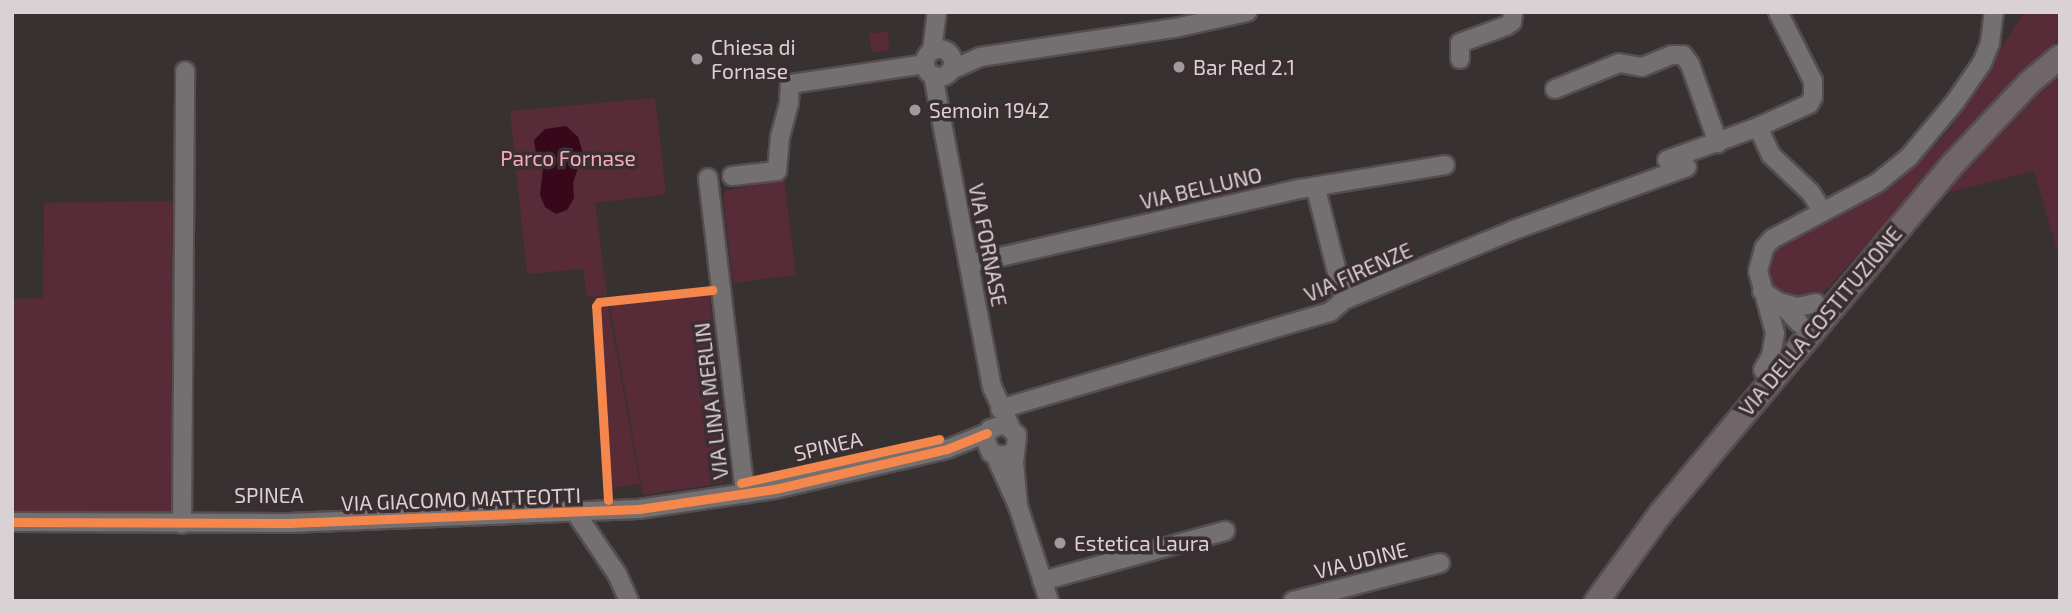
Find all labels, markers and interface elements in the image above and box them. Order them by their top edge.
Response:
place label: Chiesa di Fornase [711,34,796,84]
marker: Chiesa di Fornase [689,51,705,67]
place label: Bar Red 2.1 [1193,54,1296,80]
marker: Bar Red 2.1 [1171,59,1187,75]
place label: Semoin 1942 [929,97,1050,123]
marker: Semoin 1942 [907,102,923,118]
park label: Parco Fornase [500,145,636,171]
street label: VIA BELLUNO [1137,162,1265,214]
street label: VIA FORNASE [964,181,1012,309]
street label: VIA DELLA COSTITUZIONE [1733,221,1907,421]
street label: VIA FIRENZE [1300,237,1416,307]
street label: VIA LINA MERLIN [689,320,733,482]
street label: SPINEA [791,426,865,466]
street label: SPINEA [234,482,304,508]
street label: VIA GIACOMO MATTEOTTI [340,482,582,516]
place label: Estetica Laura [1074,530,1210,556]
marker: Estetica Laura [1052,535,1068,551]
street label: VIA UDINE [1311,536,1411,584]

